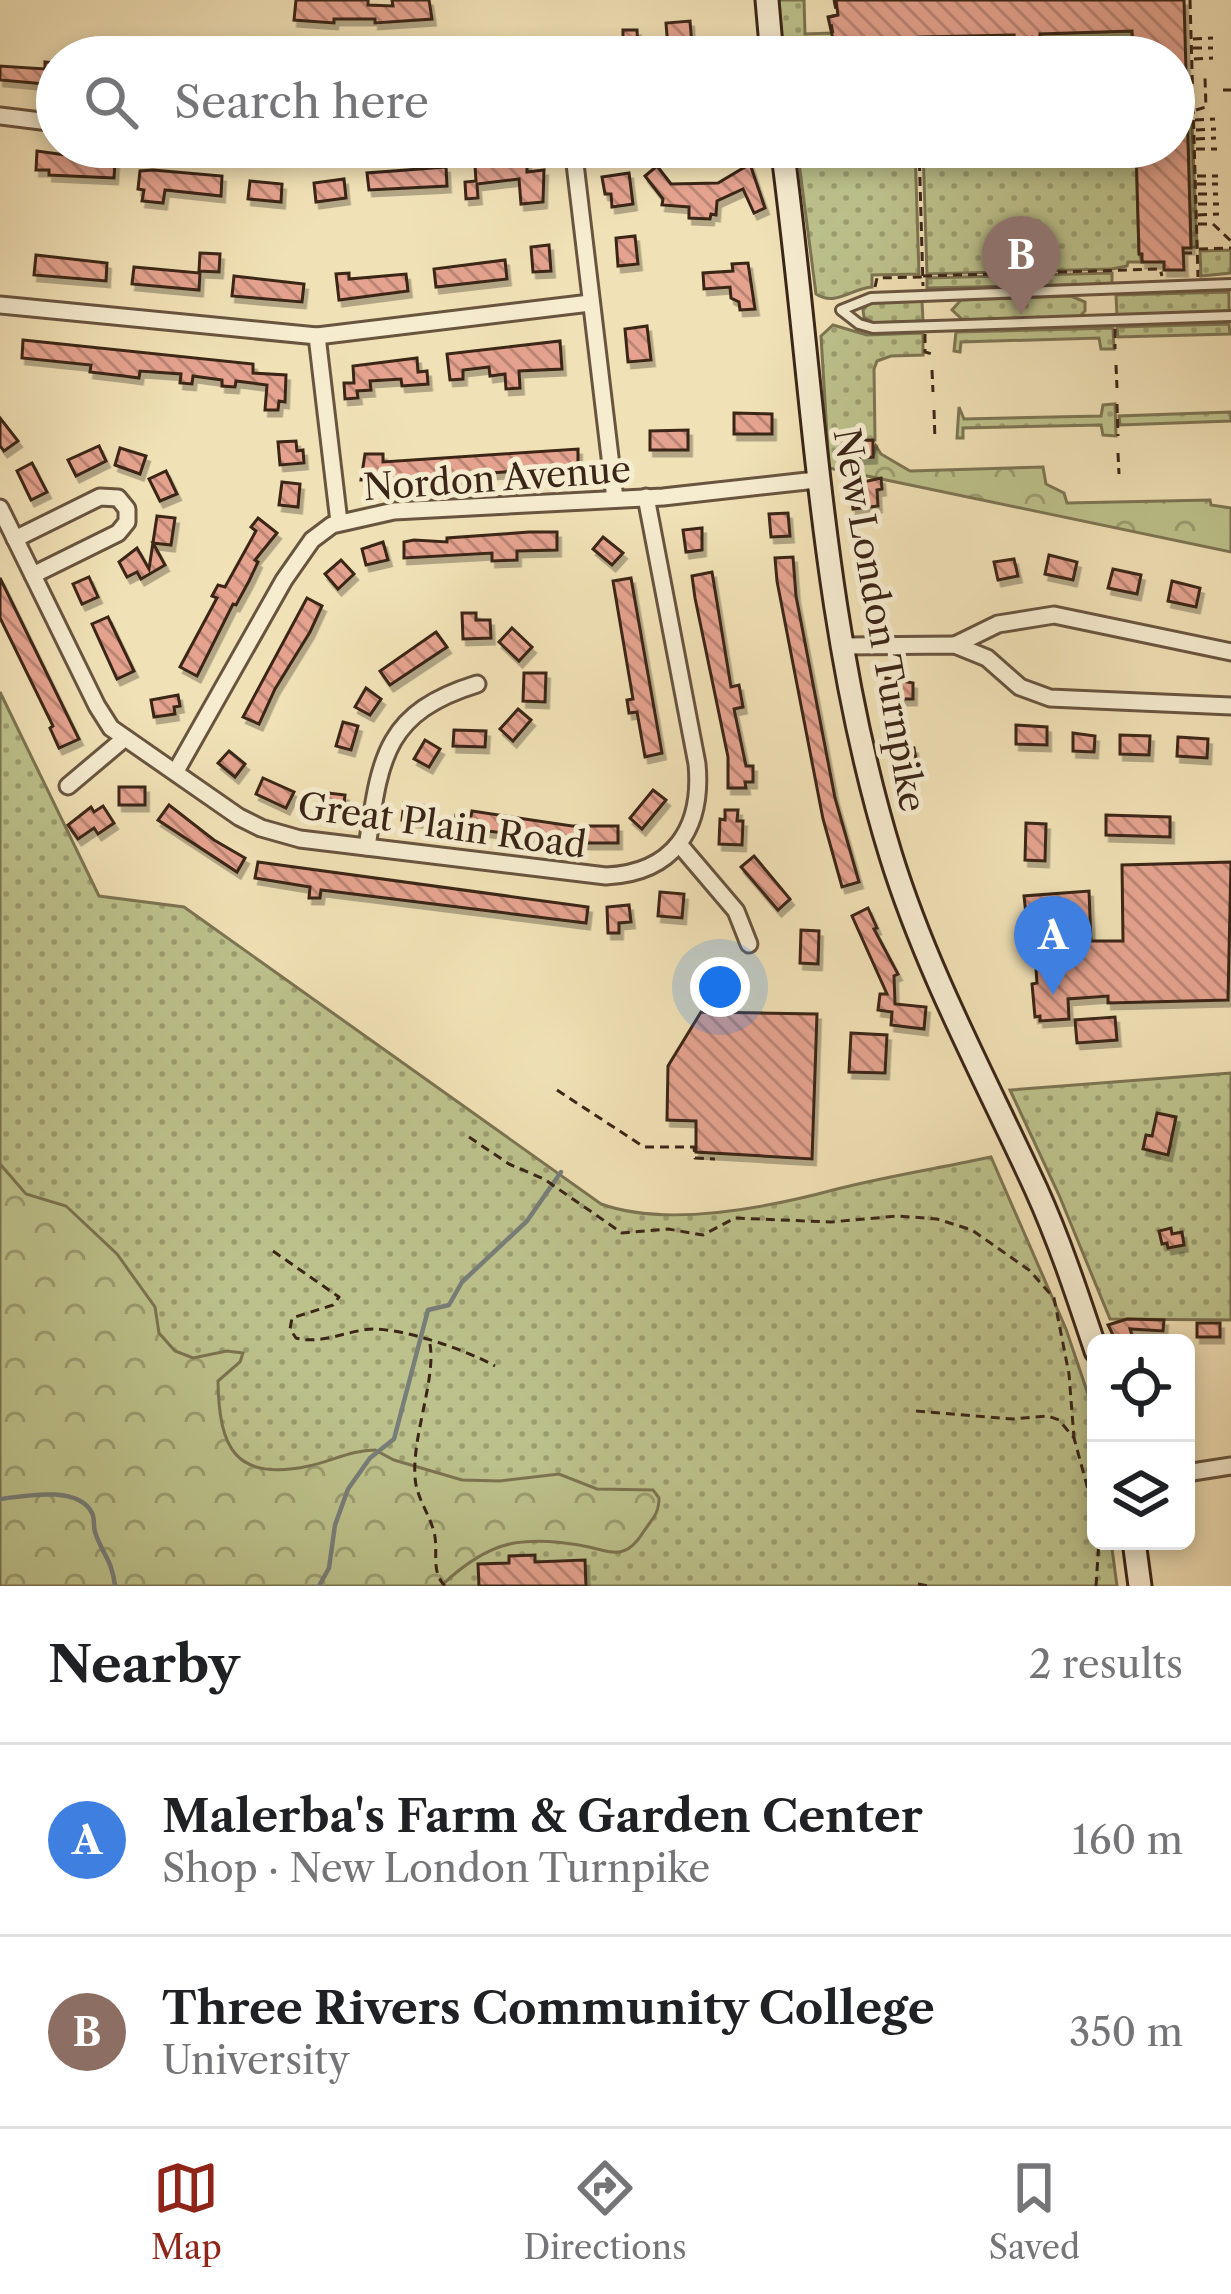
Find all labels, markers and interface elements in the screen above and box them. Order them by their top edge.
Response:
search box [36,36,1195,168]
icon: search [78,69,144,135]
text: Search here [174,74,429,130]
pin: B [982,216,1060,315]
street label: New London Turnpike [825,425,935,815]
street label: Nordon Avenue [362,447,632,509]
street label: Great Plain Road [295,783,589,867]
pin: A [1014,896,1092,995]
your location [690,957,750,1017]
map controls [1087,1334,1195,1550]
button: locate [1087,1334,1195,1442]
button: layers [1087,1442,1195,1550]
text: Nearby [48,1633,240,1695]
text: 2 results [1029,1640,1183,1688]
text: Malerba's Farm & Garden Center [162,1788,923,1844]
text: A [72,1816,102,1864]
text: 160 m [1072,1816,1183,1864]
text: Shop · New London Turnpike [162,1844,710,1892]
text: Three Rivers Community College [162,1980,935,2036]
text: B [73,2008,102,2056]
text: 350 m [1069,2008,1183,2056]
text: University [162,2036,350,2084]
tab: Map [151,2155,222,2268]
tab: Directions [524,2155,687,2268]
tab: Saved [988,2155,1080,2268]

